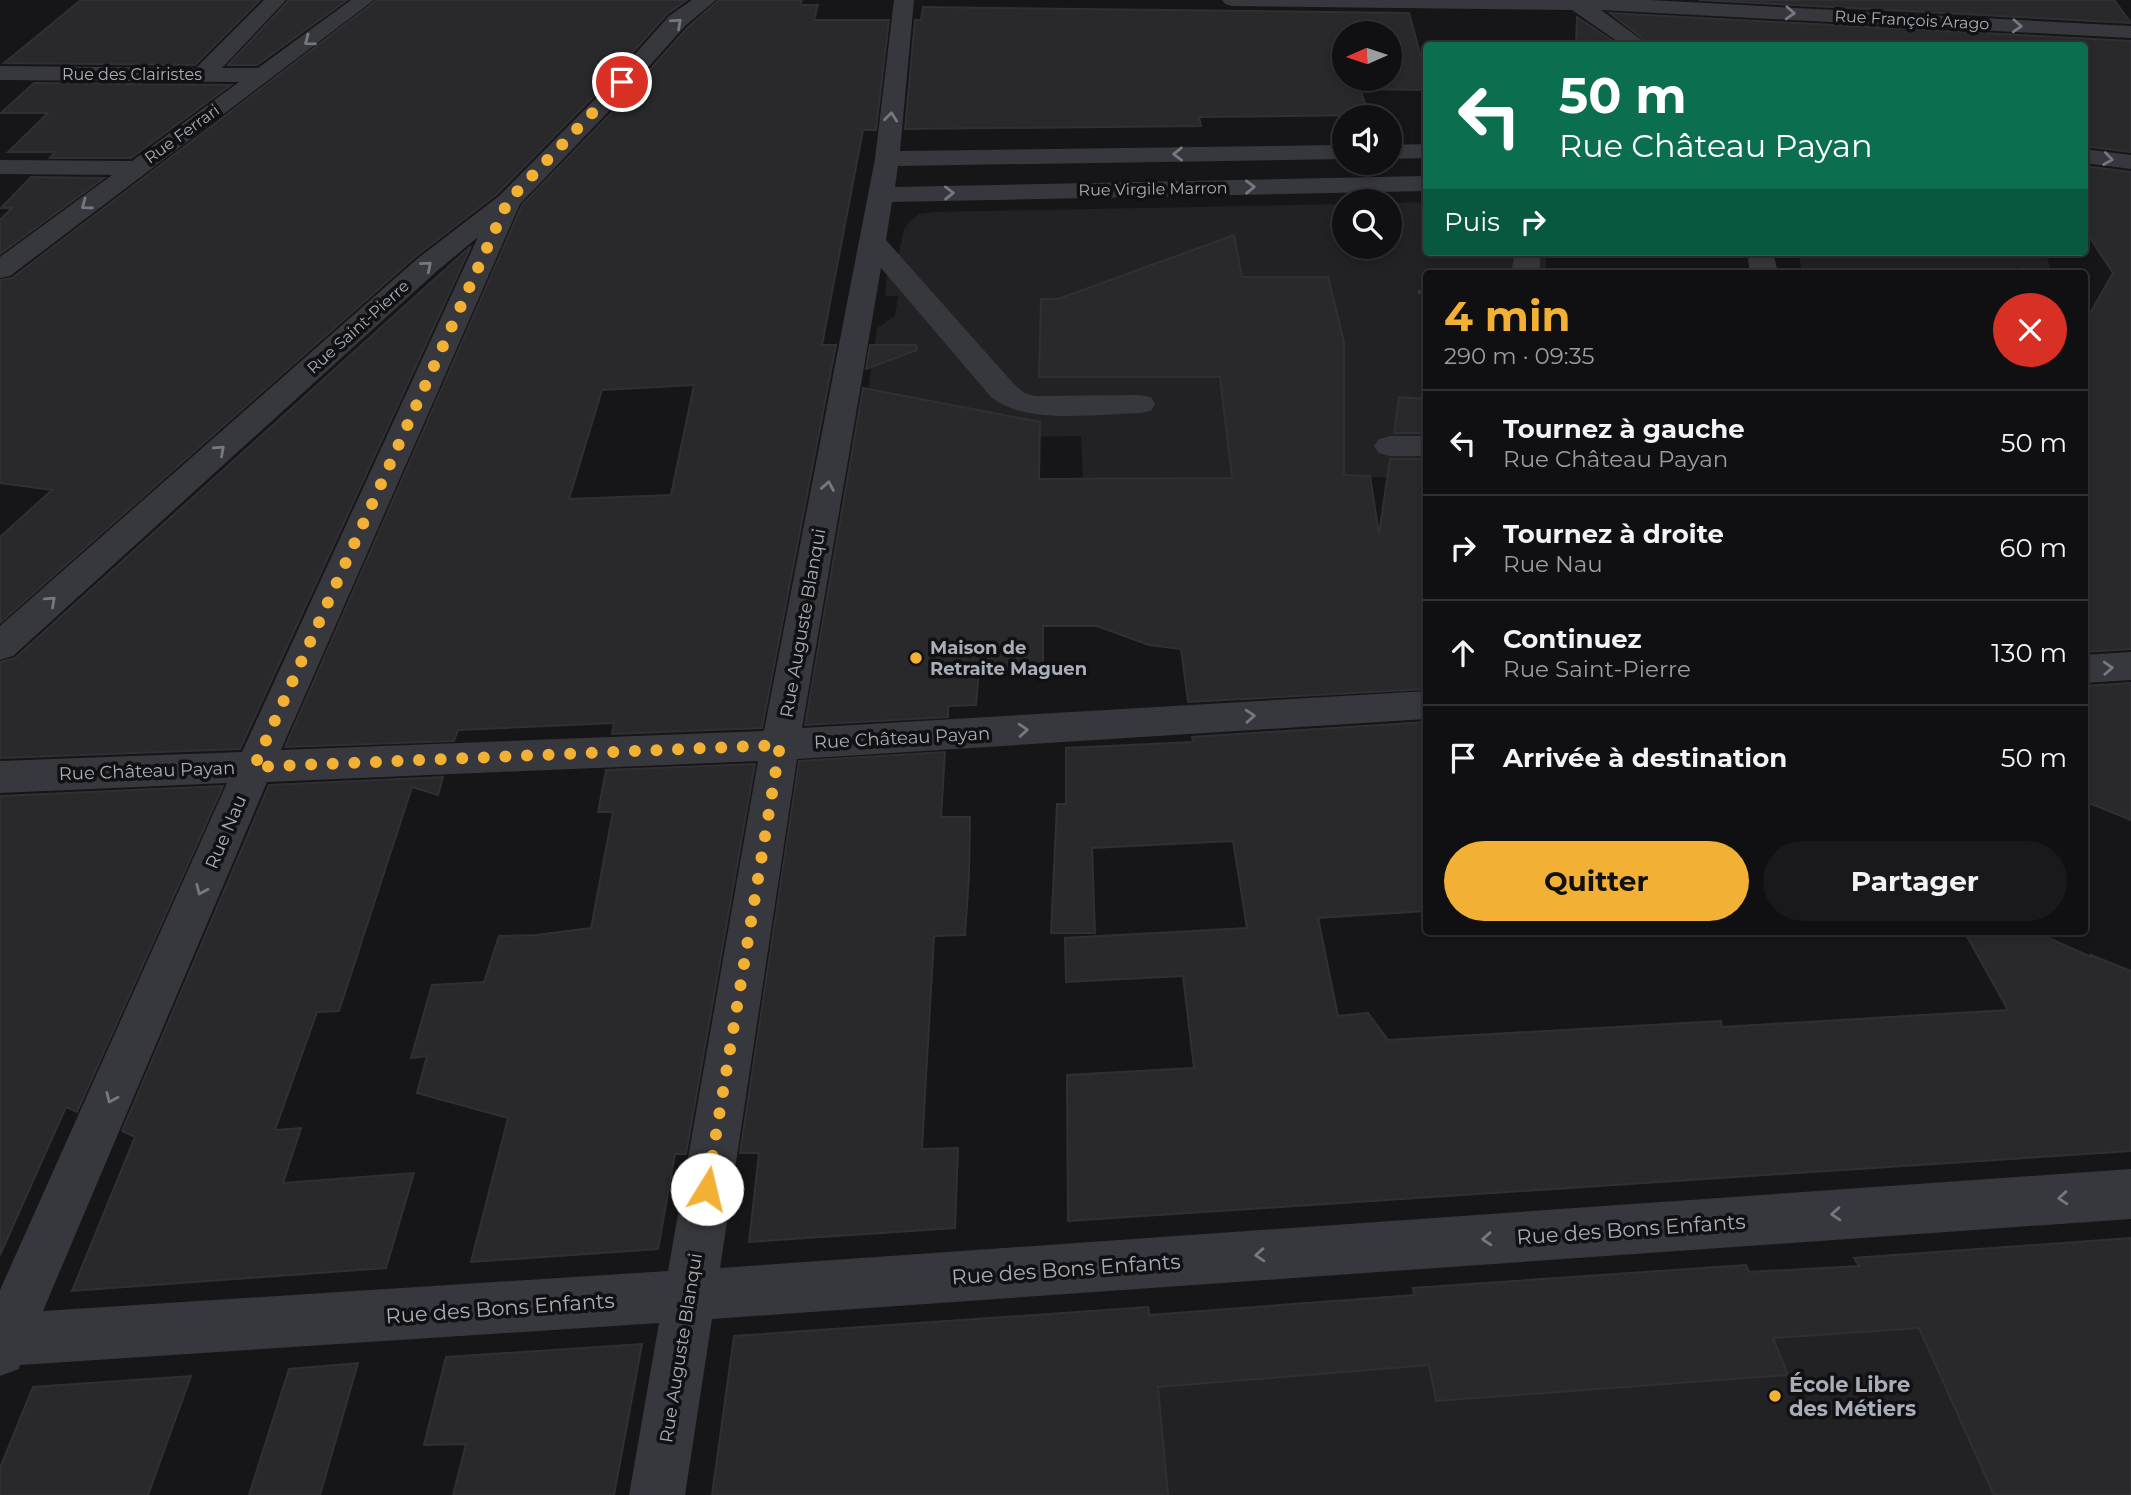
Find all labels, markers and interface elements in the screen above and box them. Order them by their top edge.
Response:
one-way arrow [1785,6,1796,21]
street label: Rue François Arago [1834,6,1990,34]
one-way arrow [669,18,682,31]
one-way arrow [2012,18,2023,33]
north arrow [1332,21,1402,91]
map controls [1332,21,1402,259]
one-way arrow [304,32,317,45]
pin [592,52,652,112]
icon: arrive [603,63,641,101]
street label: Rue des Clairistes [62,65,202,84]
text: 50 m [1559,66,1687,125]
icon: left [1444,70,1535,161]
street label: Rue Ferrari [141,101,223,167]
button: sound [1332,105,1402,175]
one-way arrow [884,111,899,123]
text: Rue Château Payan [1559,126,1873,165]
one-way arrow [1172,146,1183,162]
one-way arrow [2102,151,2113,166]
street label: Rue Virgile Marron [1078,178,1228,200]
one-way arrow [1245,179,1255,195]
one-way arrow [943,186,954,201]
button: search [1332,189,1402,259]
one-way arrow [82,196,94,209]
icon: right [1514,203,1552,241]
text: Puis [1444,206,1500,238]
one-way arrow [418,262,431,274]
street label: Rue Saint-Pierre [303,276,413,378]
text: 4 min [1444,290,1571,342]
button: close [1993,293,2067,367]
text: 290 m · 09:35 [1444,342,1594,370]
text: Tournez à gauche [1503,413,1745,445]
icon: left [1444,424,1482,462]
text: 50 m [2001,427,2067,459]
text: Rue Château Payan [1503,445,1728,473]
one-way arrow [212,446,225,458]
one-way arrow [820,480,835,492]
text: Tournez à droite [1503,518,1724,550]
street label: Rue Auguste Blanqui [776,527,830,719]
icon: right [1444,529,1482,567]
text: 60 m [2000,532,2067,564]
text: Rue Nau [1503,550,1603,578]
one-way arrow [43,597,56,610]
text: Continuez [1503,623,1642,655]
icon: ahead [1444,634,1482,672]
place label: Maison de Retraite Maguen [930,637,1087,680]
text: 130 m [1991,637,2067,669]
marker: Maison de Retraite Maguen [908,650,924,666]
text: Rue Saint-Pierre [1503,655,1691,683]
one-way arrow [2102,660,2113,675]
one-way arrow [1244,709,1255,724]
street label: Rue Château Payan [813,722,991,754]
one-way arrow [1017,723,1028,738]
icon: arrive [1444,739,1482,777]
text: Arrivée à destination [1503,742,1787,774]
text: 50 m [2001,742,2067,774]
street label: Rue Château Payan [58,757,236,785]
street label: Rue Nau [201,792,251,872]
button: Quitter [1444,841,1749,921]
button: Partager [1763,841,2067,921]
one-way arrow [196,883,210,895]
one-way arrow [105,1092,119,1104]
position arrow [670,1152,744,1226]
one-way arrow [2057,1190,2068,1205]
one-way arrow [1830,1207,1841,1222]
street label: Rue des Bons Enfants [1516,1209,1746,1249]
one-way arrow [1481,1231,1492,1246]
one-way arrow [1254,1247,1265,1262]
street label: Rue des Bons Enfants [951,1249,1181,1289]
street label: Rue Auguste Blanqui [655,1252,707,1444]
street label: Rue des Bons Enfants [385,1288,615,1328]
place label: École Libre des Métiers [1789,1372,1916,1421]
marker: École Libre des Métiers [1767,1388,1783,1404]

